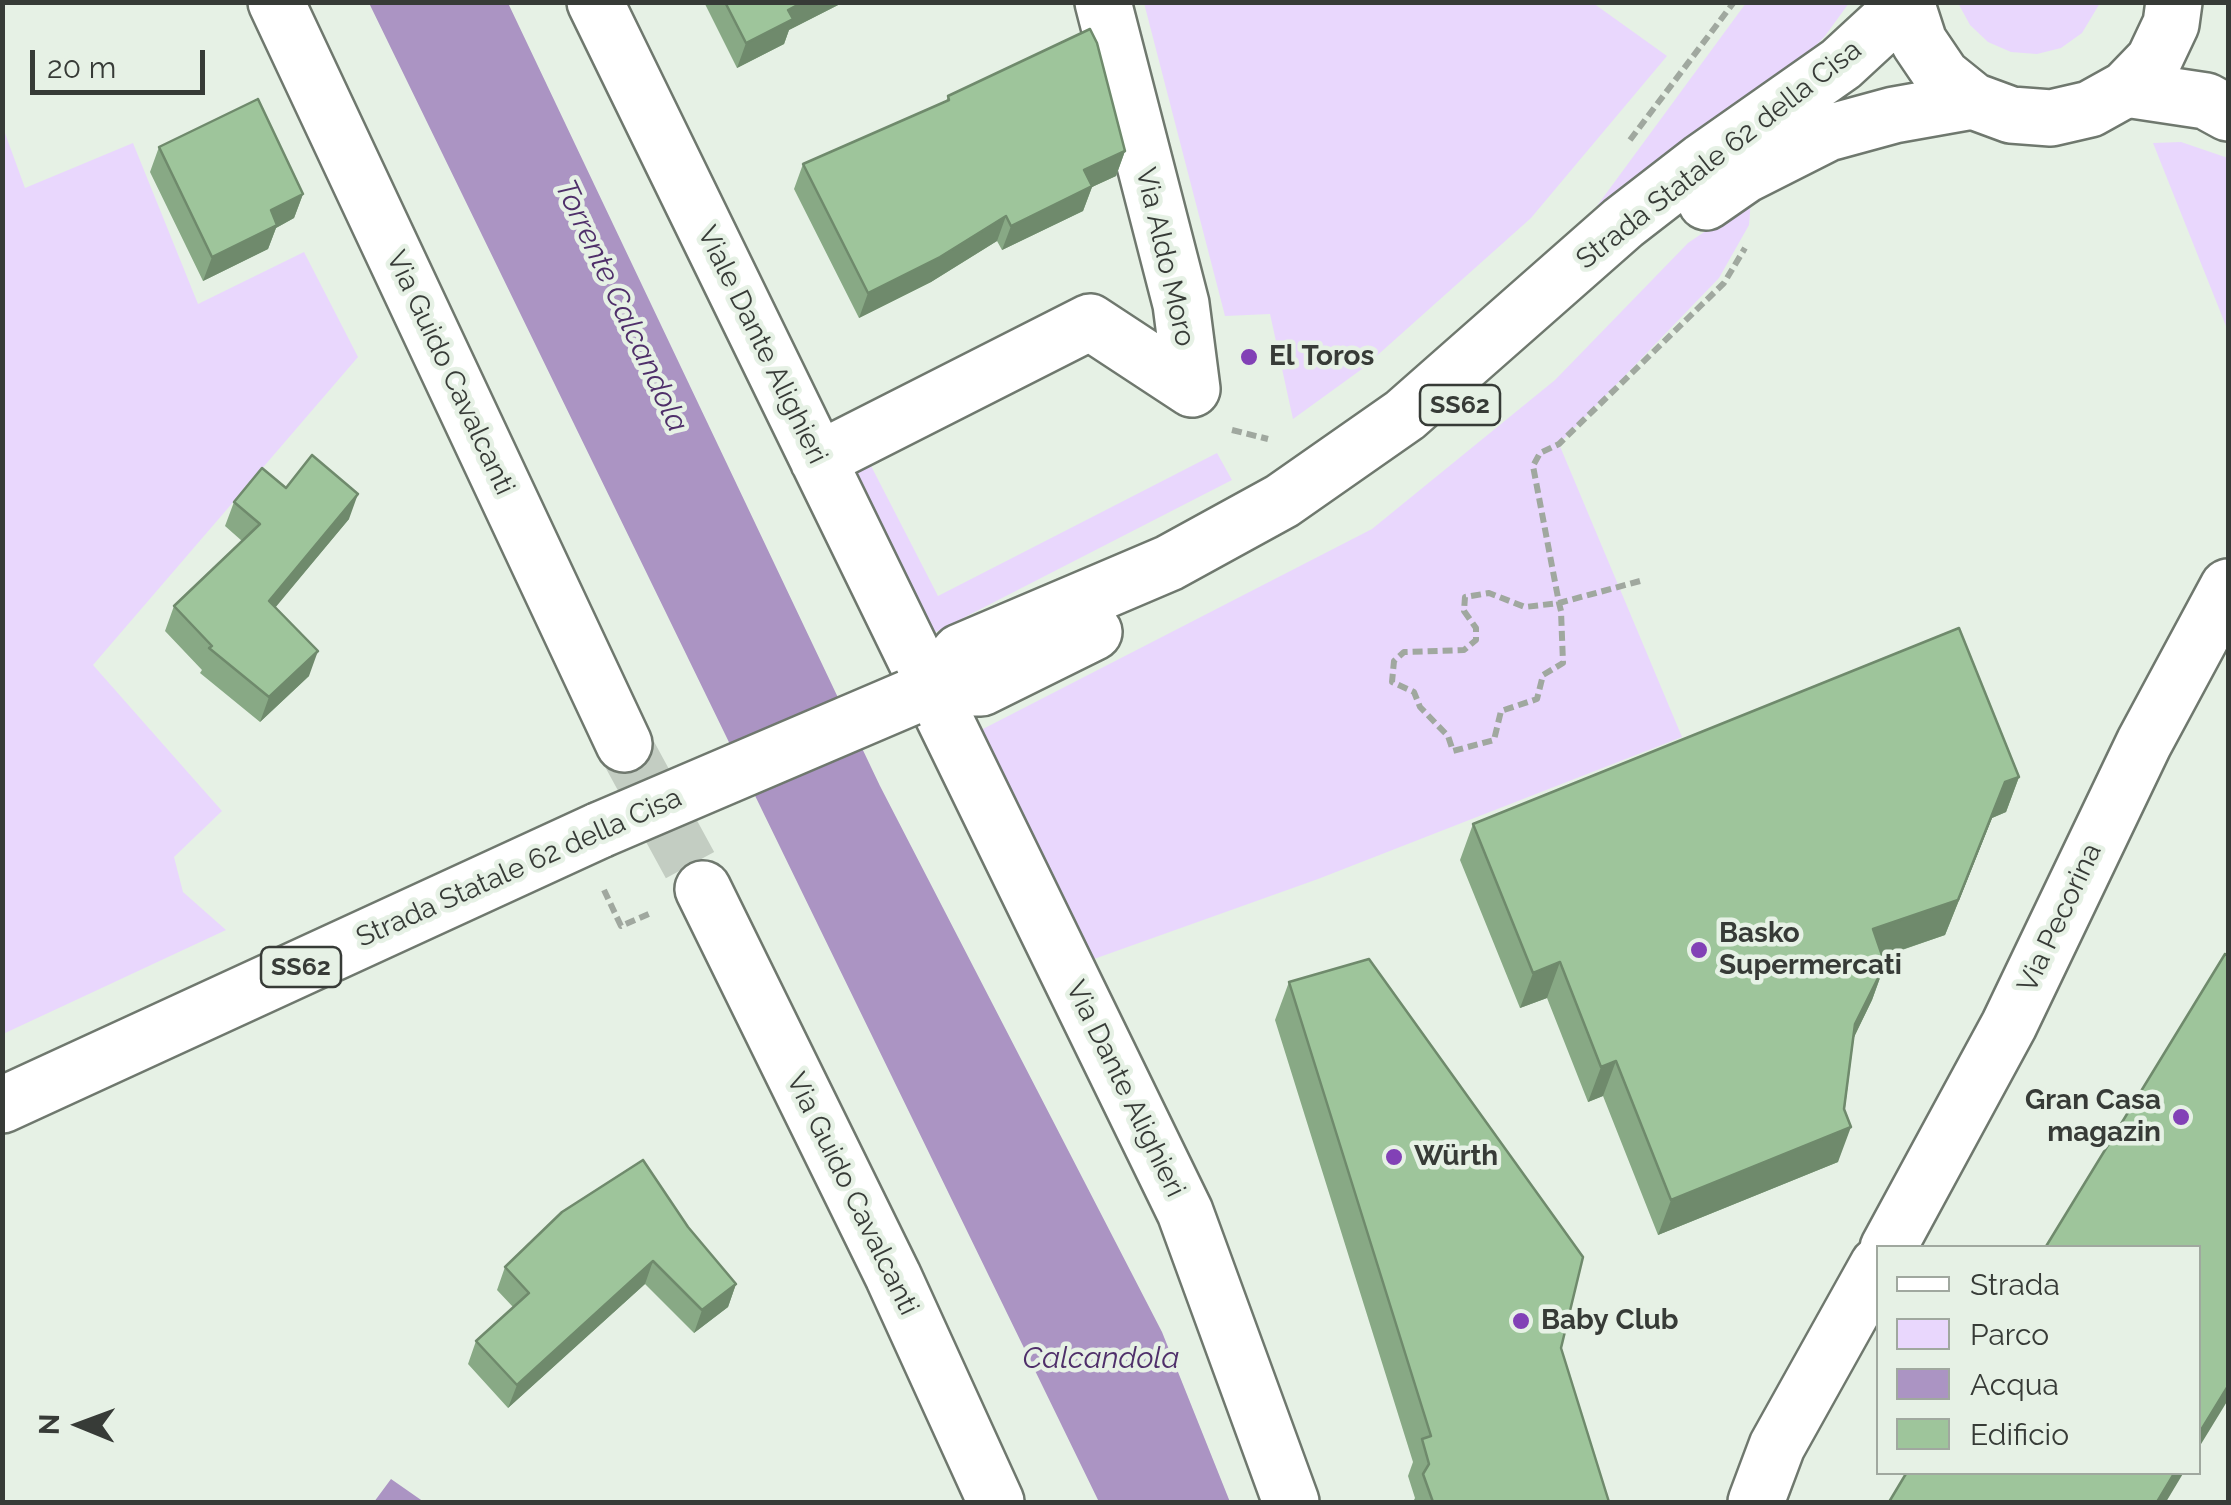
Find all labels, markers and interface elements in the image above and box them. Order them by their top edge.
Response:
scale bar [35,30,210,92]
street label: Strada Statale 62 della Cisa [1570,33,1868,277]
text: 20 m [47,50,116,85]
street label: Via Aldo Moro [1128,164,1202,350]
water label: Torrente Calcandola [547,174,695,438]
street label: Viale Dante Alighieri [690,221,834,469]
street label: Via Guido Cavalcanti [379,246,521,500]
place label: El Toros [1269,340,1374,374]
marker: El Toros [1238,346,1260,368]
road number: SS62 [1420,385,1500,425]
street label: Strada Statale 62 della Cisa [351,781,687,955]
street label: Via Pecorina [2011,838,2109,998]
place label: Basko Supermercati [1719,917,1902,983]
marker: Basko Supermercati [1688,939,1710,961]
road number: SS62 [261,947,341,987]
street label: Via Dante Alighieri [1058,975,1192,1203]
street label: Via Guido Cavalcanti [779,1067,925,1321]
place label: Gran Casa magazin [2025,1084,2161,1150]
marker: Gran Casa magazin [2170,1106,2192,1128]
place label: Würth [1414,1140,1498,1174]
marker: Würth [1383,1146,1405,1168]
legend [1876,1245,2201,1475]
text: Strada [1970,1267,2060,1302]
place label: Baby Club [1541,1304,1679,1338]
marker: Baby Club [1510,1310,1532,1332]
text: Parco [1970,1317,2049,1352]
water label: Calcandola [1023,1341,1179,1377]
text: Acqua [1970,1367,2059,1402]
north arrow [30,1375,130,1475]
text: N [33,1413,66,1435]
text: Edificio [1970,1417,2069,1452]

